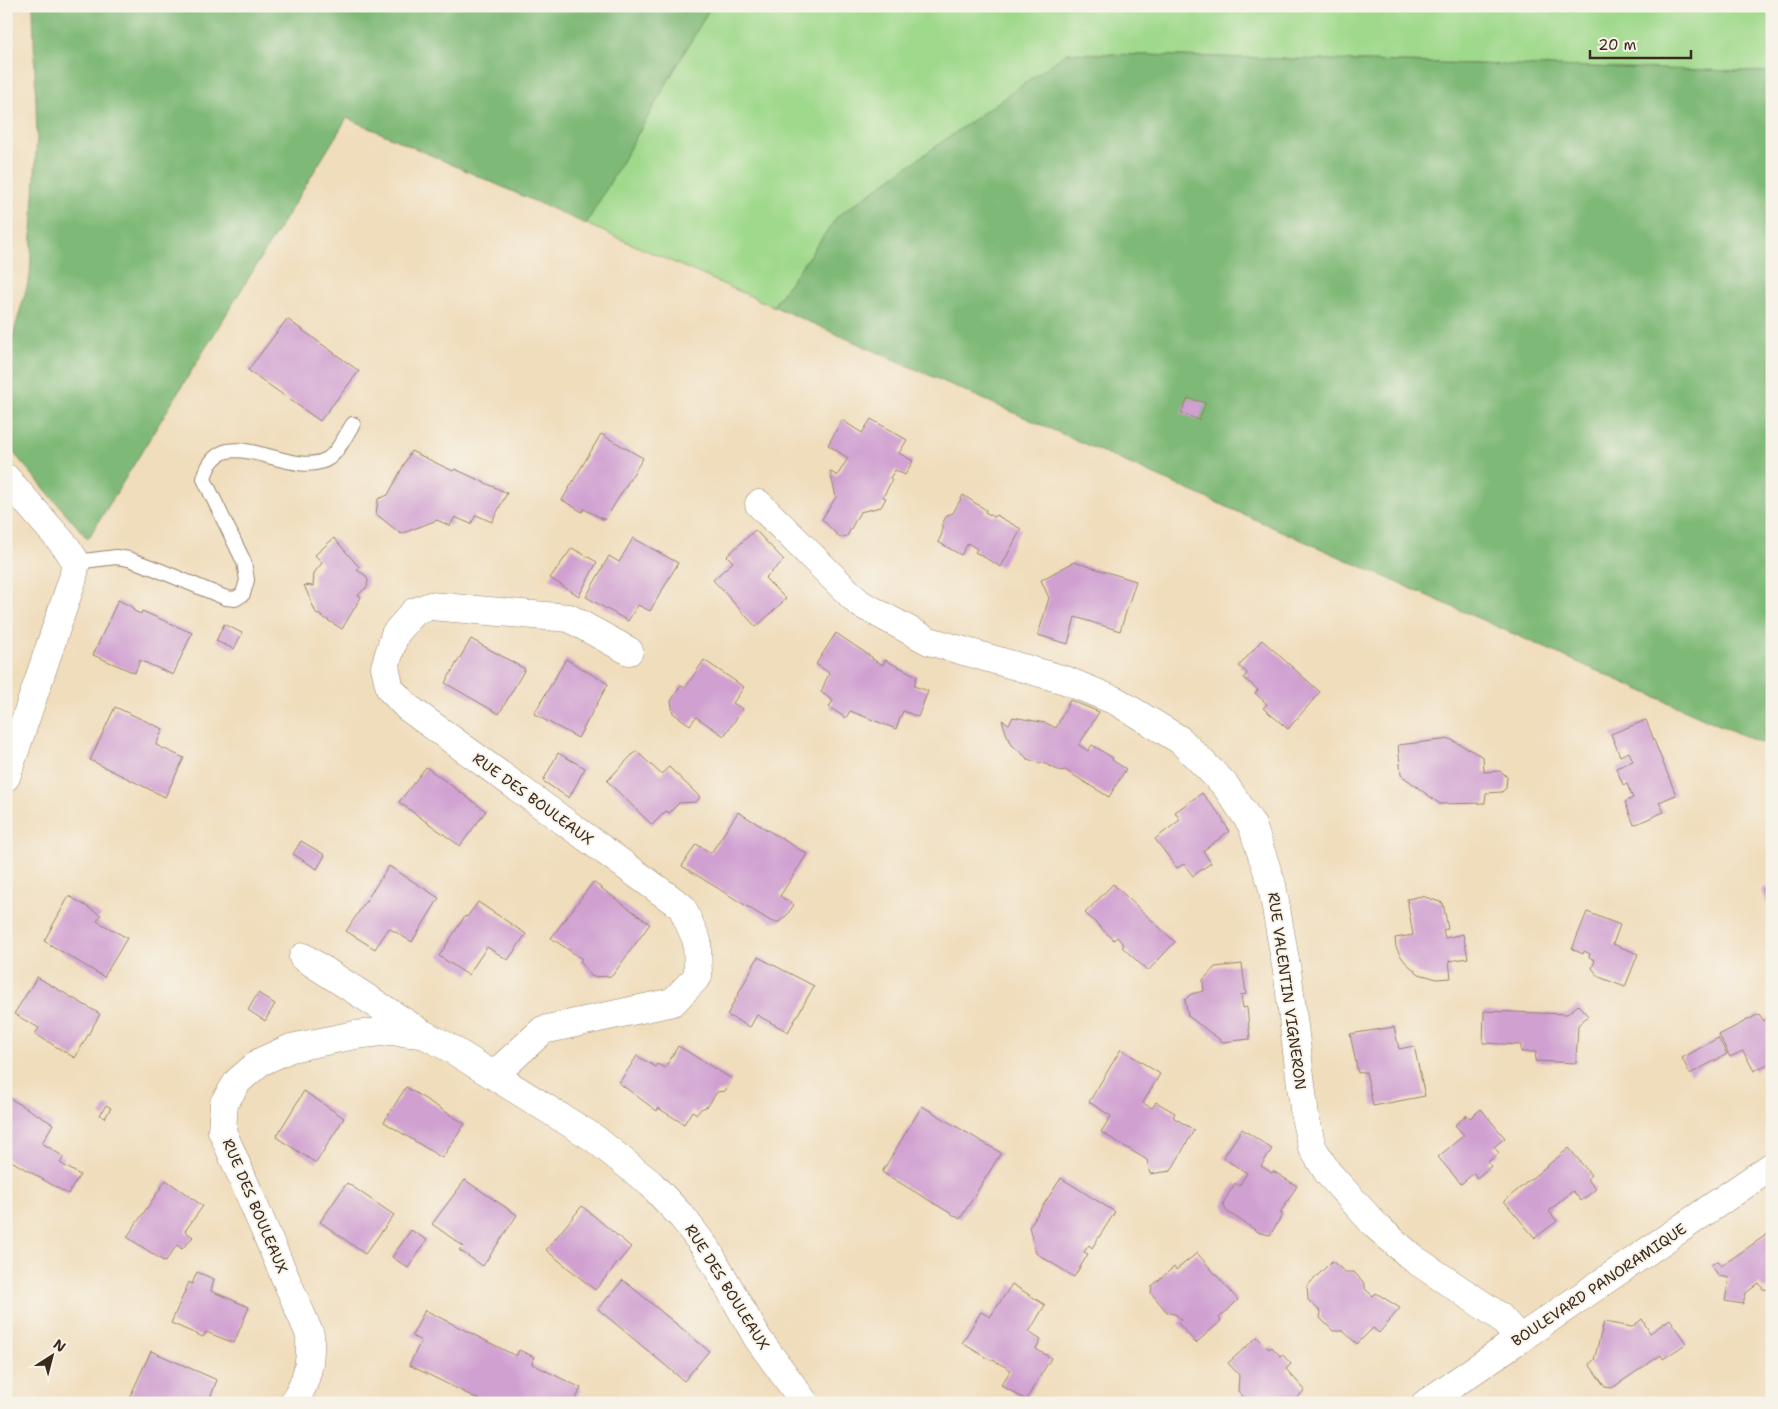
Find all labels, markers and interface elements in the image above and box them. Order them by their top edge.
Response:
scale bar [1590,28,1692,60]
text: 20 m [1598,35,1637,55]
street label: RUE DES BOULEAUX [469,748,598,850]
street label: RUE VALENTIN VIGNERON [1263,891,1311,1091]
street label: RUE DES BOULEAUX [218,1136,293,1277]
street label: BOULEVARD PANORAMIQUE [1508,1219,1690,1351]
street label: RUE DES BOULEAUX [680,1220,774,1354]
north arrow [28,1332,78,1382]
text: N [50,1335,69,1356]

